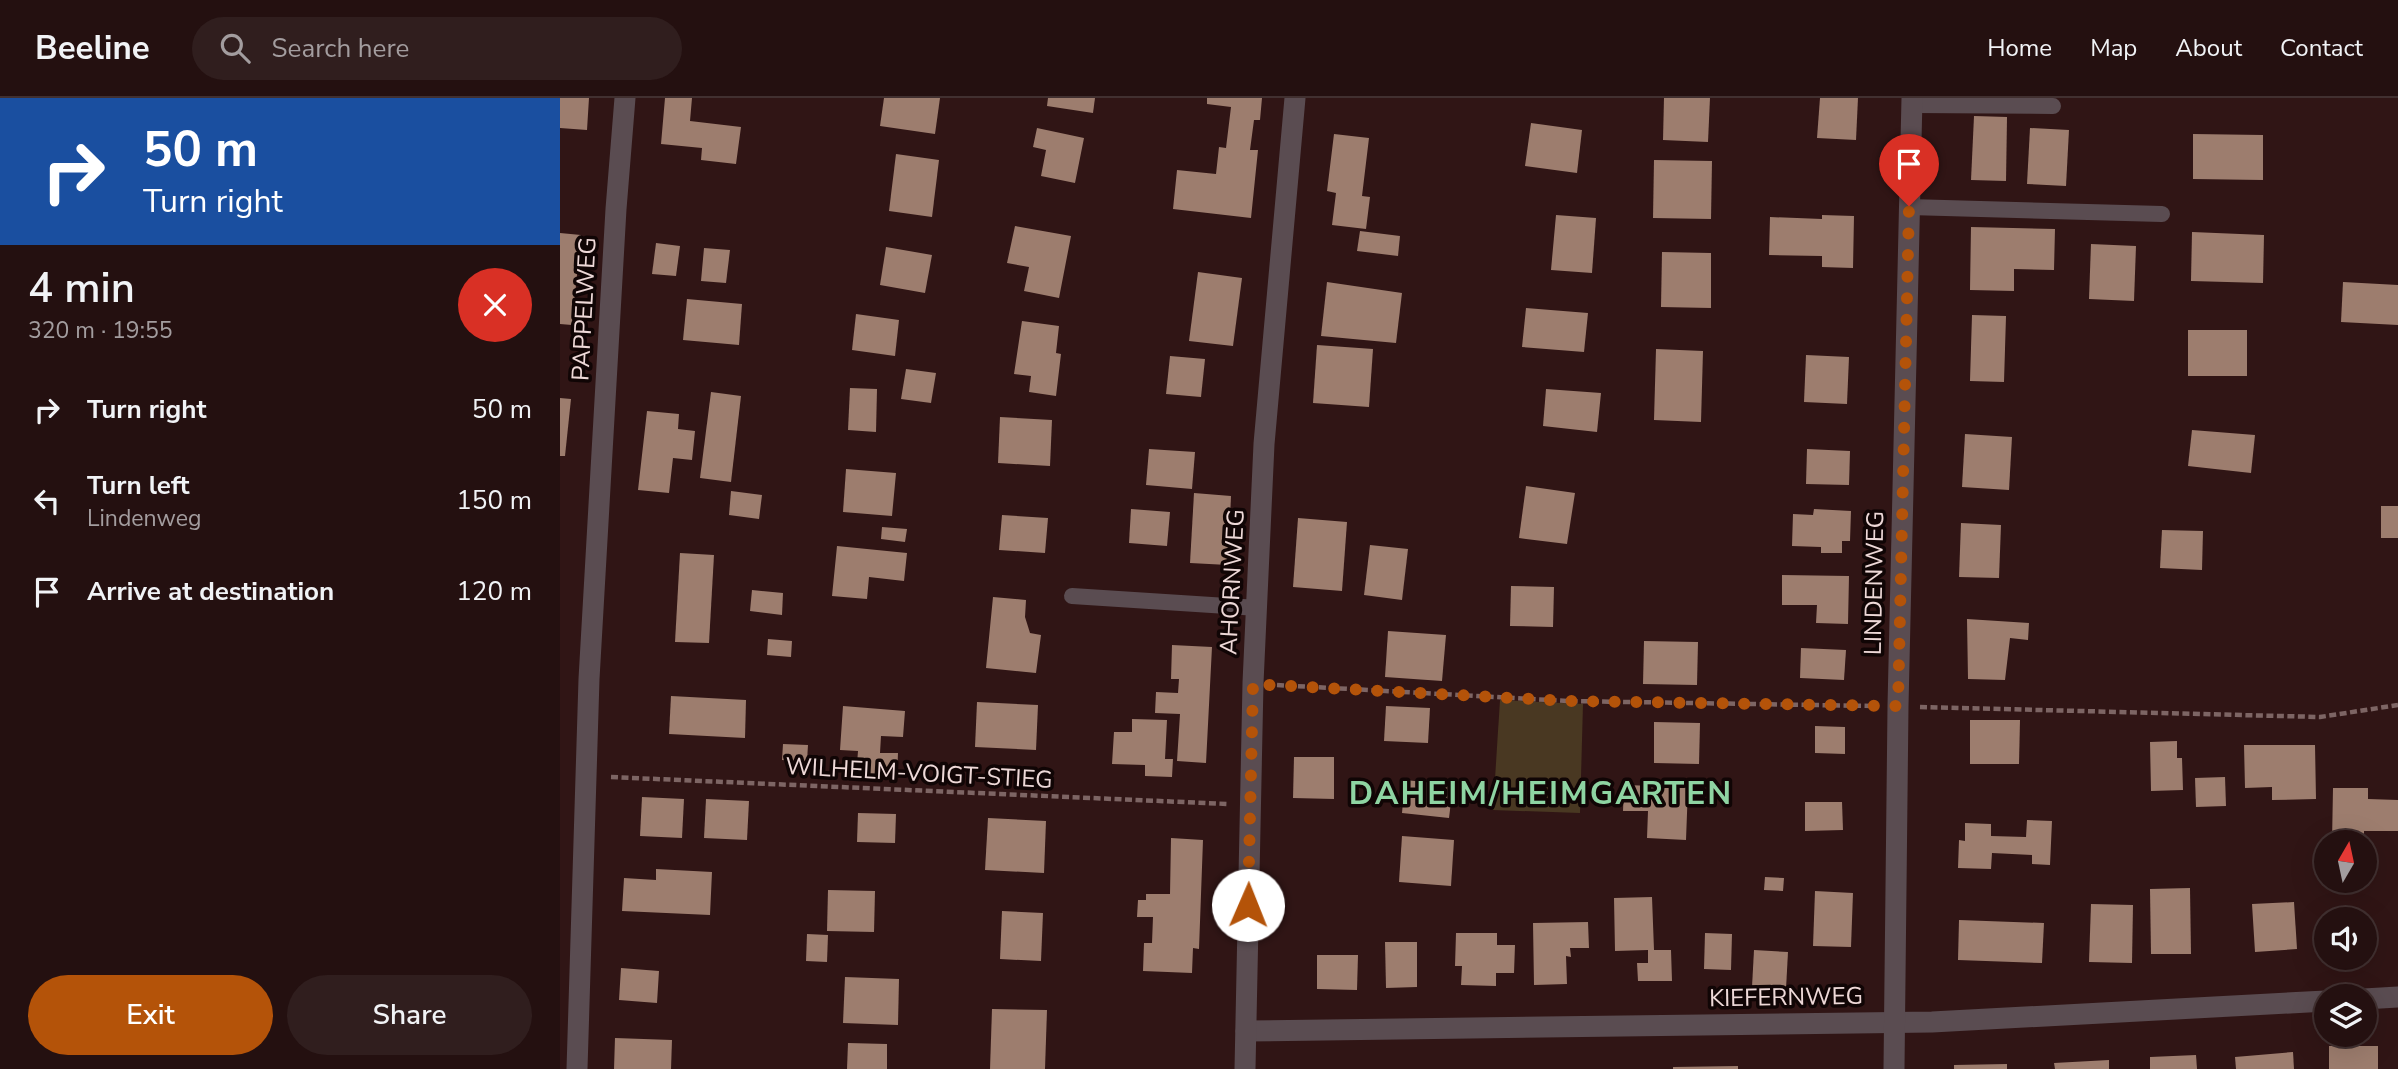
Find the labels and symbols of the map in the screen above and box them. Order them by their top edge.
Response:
pin [1879,134,1939,206]
street label: PAPPELWEG [564,236,604,382]
street label: AHORNWEG [1212,508,1252,656]
street label: LINDENWEG [1857,511,1891,655]
street label: WILHELM-VOIGT-STIEG [785,750,1053,796]
district label: DAHEIM/HEIMGARTEN [1349,772,1733,815]
north arrow [2314,830,2376,892]
position arrow [1211,868,1285,942]
street label: KIEFERNWEG [1709,980,1863,1014]

